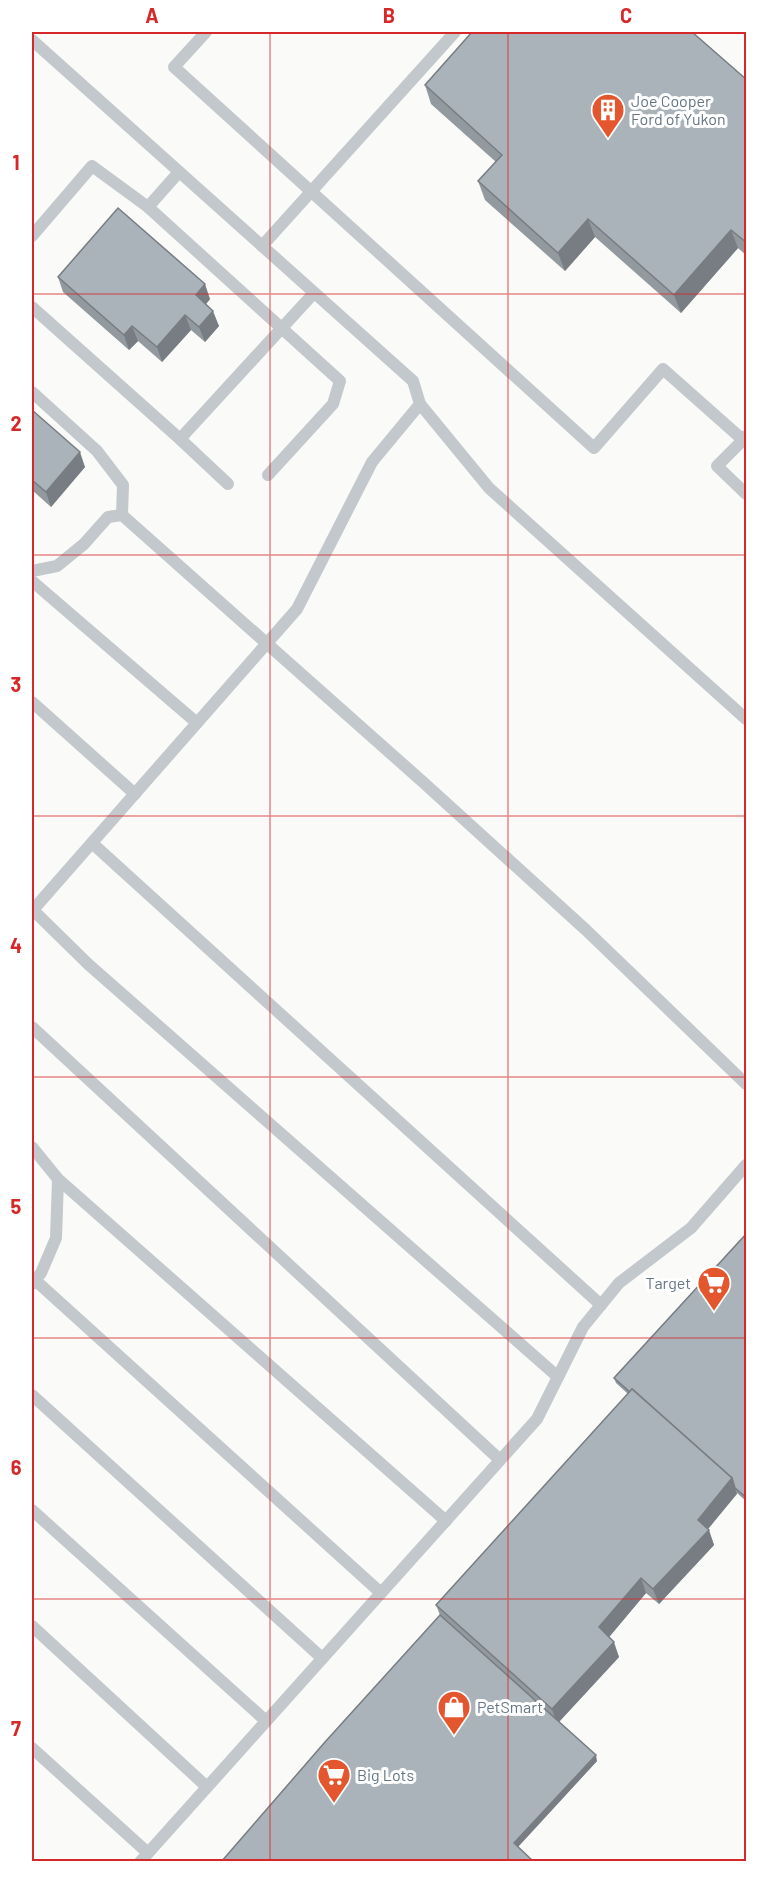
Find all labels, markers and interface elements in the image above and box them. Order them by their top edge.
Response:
text: A [145,3,159,27]
text: B [383,3,395,27]
text: C [620,3,632,27]
place label: Joe Cooper Ford of Yukon [631,91,726,128]
building icon: Joe Cooper Ford of Yukon [590,92,626,139]
text: 1 [12,150,20,174]
text: 2 [10,411,22,435]
text: 3 [11,672,21,696]
text: 4 [10,933,22,957]
text: 5 [11,1194,22,1218]
supermarket icon: Target [696,1265,732,1312]
place label: Target [646,1273,691,1292]
text: 6 [11,1455,22,1479]
shop icon: PetSmart [436,1689,472,1736]
place label: PetSmart [477,1697,543,1716]
text: 7 [11,1716,21,1740]
supermarket icon: Big Lots [316,1757,352,1804]
place label: Big Lots [357,1765,414,1784]

